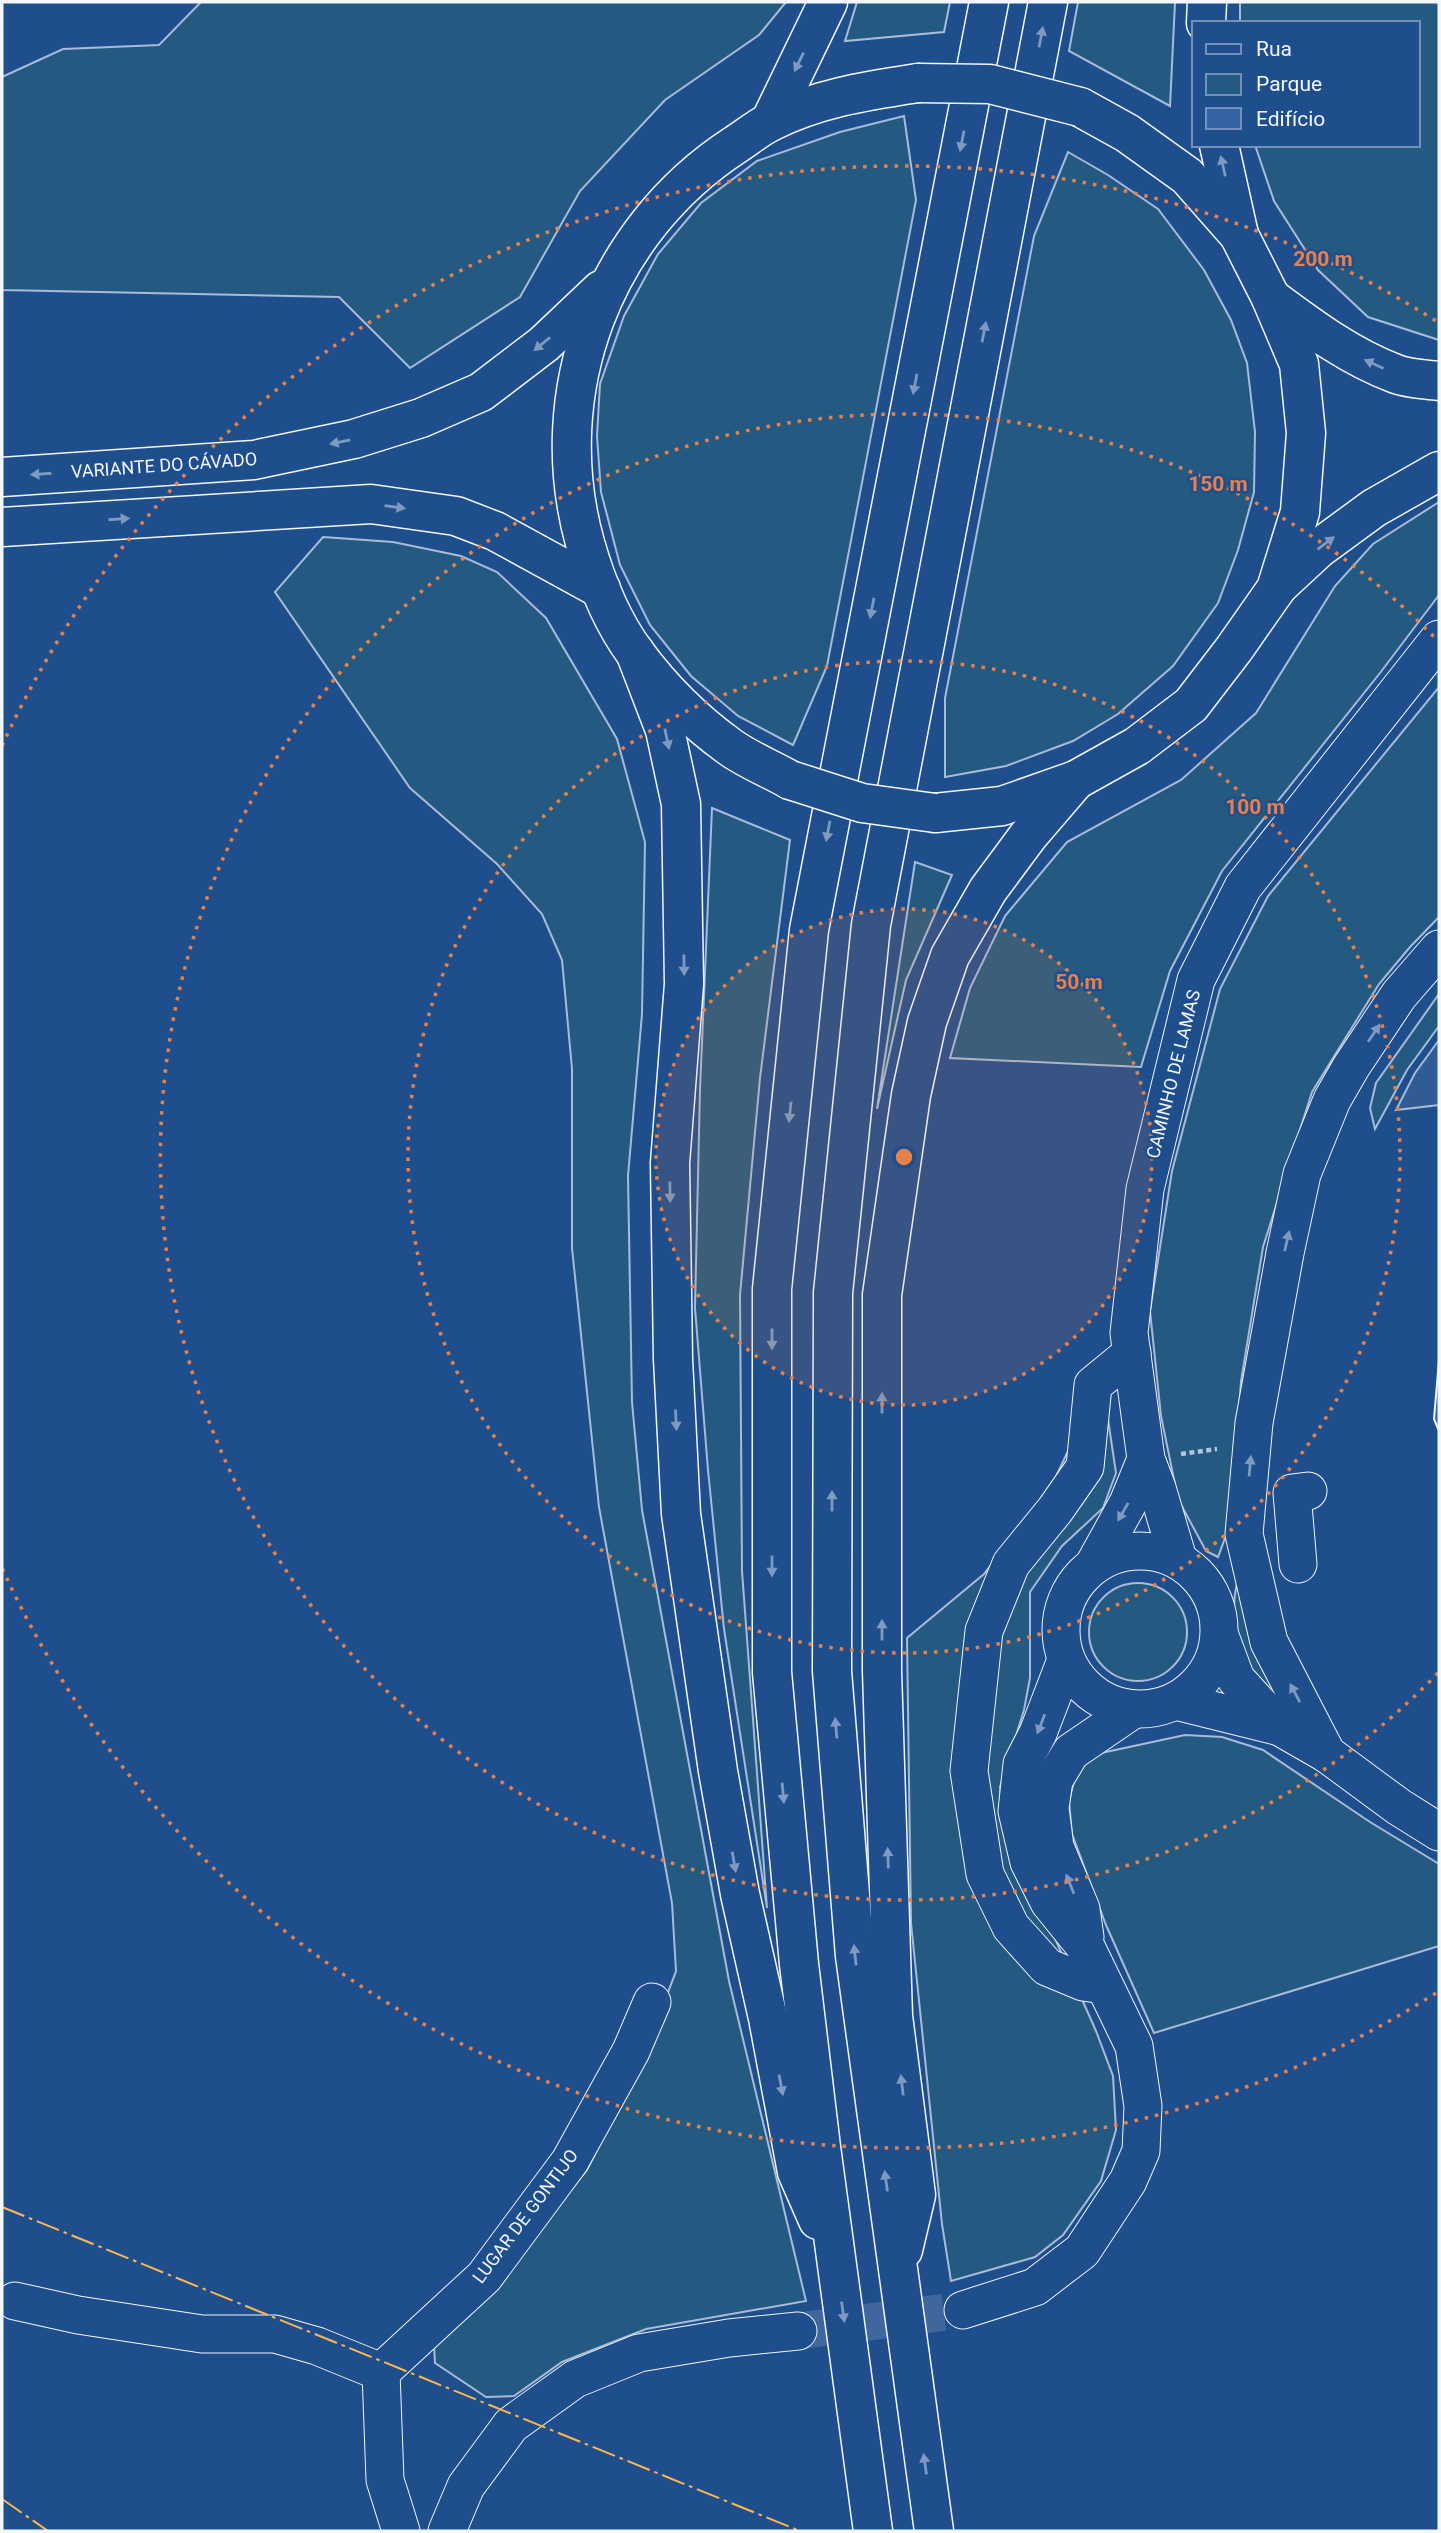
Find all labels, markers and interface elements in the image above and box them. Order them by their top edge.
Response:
legend [1192,21,1420,147]
one-way arrow [1036,26,1047,48]
text: Rua [1256,37,1292,61]
one-way arrow [793,52,805,72]
text: Parque [1256,72,1322,96]
text: Edifício [1256,107,1325,131]
one-way arrow [956,130,967,152]
one-way arrow [1218,155,1229,177]
text: 200 m [1293,247,1353,271]
one-way arrow [979,321,990,343]
one-way arrow [534,336,551,351]
one-way arrow [1364,358,1384,370]
one-way arrow [909,373,920,395]
one-way arrow [329,437,351,448]
street label: VARIANTE DO CÁVADO [70,448,258,482]
one-way arrow [30,469,52,480]
text: 150 m [1188,472,1248,496]
one-way arrow [384,502,406,513]
one-way arrow [108,514,130,525]
one-way arrow [1317,536,1335,550]
one-way arrow [866,597,877,619]
one-way arrow [662,728,673,750]
text: 100 m [1225,795,1285,819]
one-way arrow [823,820,834,842]
one-way arrow [678,955,690,977]
text: 50 m [1055,970,1103,994]
street label: CAMINHO DE LAMAS [1142,987,1204,1160]
one-way arrow [1367,1023,1380,1043]
one-way arrow [785,1102,796,1124]
centre of rings [892,1145,916,1169]
one-way arrow [664,1181,676,1203]
one-way arrow [1282,1230,1293,1252]
one-way arrow [766,1328,778,1350]
one-way arrow [876,1392,888,1414]
one-way arrow [671,1409,682,1431]
one-way arrow [1245,1454,1256,1476]
one-way arrow [826,1490,838,1512]
one-way arrow [1117,1503,1129,1522]
one-way arrow [766,1556,778,1578]
one-way arrow [876,1619,888,1641]
one-way arrow [1290,1683,1301,1703]
one-way arrow [1036,1713,1047,1734]
one-way arrow [830,1717,841,1739]
one-way arrow [778,1783,789,1805]
one-way arrow [882,1847,894,1869]
one-way arrow [729,1851,740,1873]
one-way arrow [1065,1873,1076,1894]
one-way arrow [850,1944,861,1966]
one-way arrow [775,2074,786,2096]
one-way arrow [896,2074,907,2096]
street label: LUGAR DE GONTIJO [468,2145,582,2287]
one-way arrow [880,2169,891,2191]
one-way arrow [838,2301,849,2323]
one-way arrow [919,2453,930,2475]

